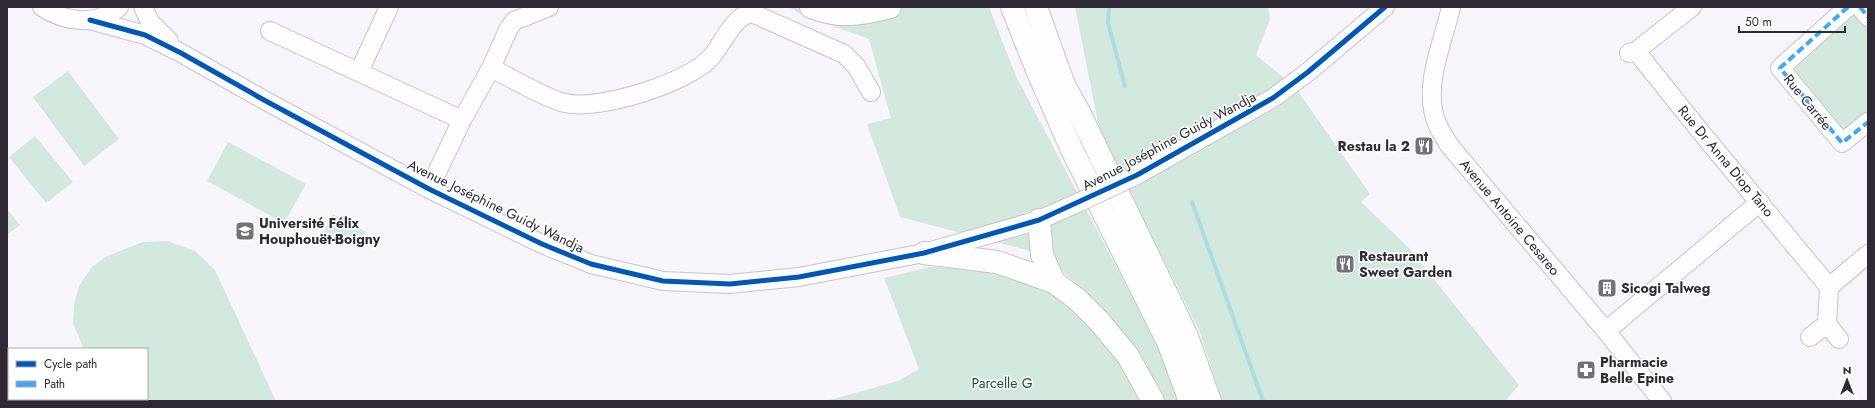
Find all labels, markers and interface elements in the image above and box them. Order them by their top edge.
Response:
scale bar [1739,8,1845,34]
text: 50 m [1745,13,1772,31]
street label: Rue Carrée [1779,70,1837,134]
street label: Avenue Joséphine Guidy Wandja [1079,87,1259,195]
street label: Rue Dr Anna Diop Tano [1673,101,1779,221]
restaurant icon: Restau la 2 [1413,135,1435,157]
place label: Restau la 2 [1338,136,1410,156]
street label: Avenue Joséphine Guidy Wandja [404,154,588,258]
street label: Avenue Antoine Cesareo [1455,154,1565,280]
place label: Université Félix Houphouët-Boigny [259,213,381,249]
school or university icon: Université Félix Houphouët-Boigny [234,220,256,242]
place label: Restaurant Sweet Garden [1359,246,1452,282]
restaurant icon: Restaurant Sweet Garden [1334,253,1356,275]
building icon: Sicogi Talweg [1596,277,1618,299]
place label: Sicogi Talweg [1621,278,1710,298]
legend [8,348,148,400]
place label: Pharmacie Belle Epine [1600,352,1674,388]
text: Cycle path [44,355,97,373]
pharmacy icon: Pharmacie Belle Epine [1575,359,1597,381]
north arrow [1827,360,1867,400]
text: N [1843,362,1851,378]
park label: Parcelle G [971,373,1033,393]
text: Path [44,375,65,393]

